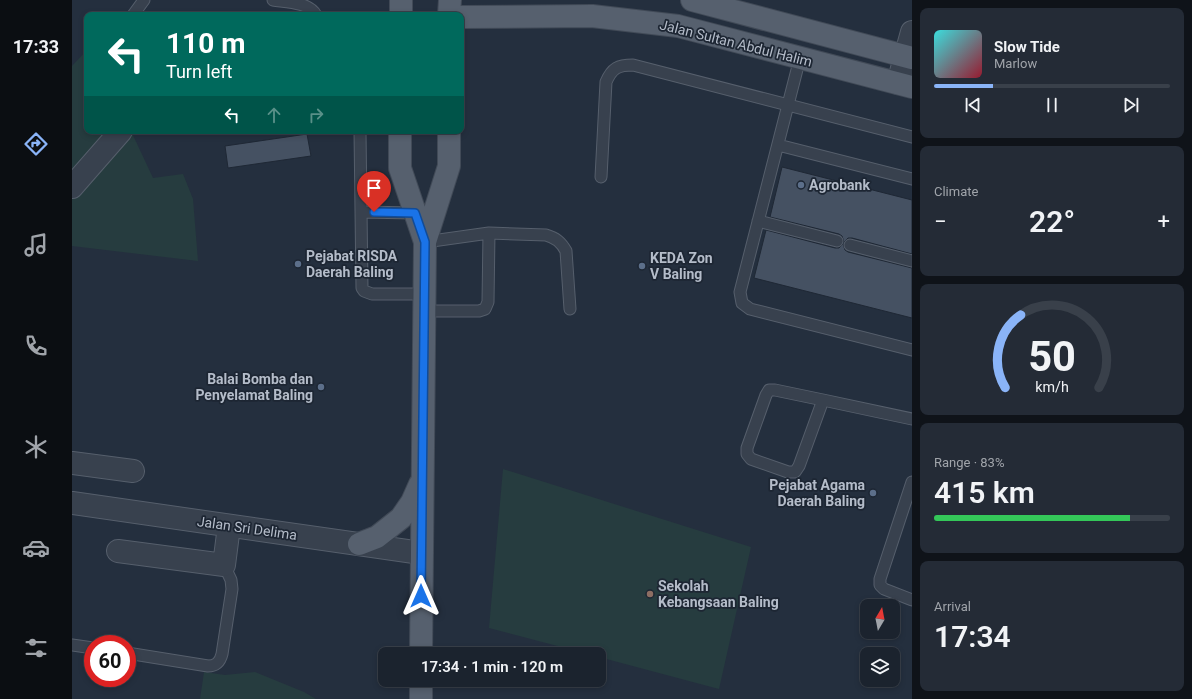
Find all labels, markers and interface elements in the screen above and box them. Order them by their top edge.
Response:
street label: Jalan Sultan Abdul Halim [658,16,814,70]
text: 110 m [166,27,245,60]
icon: left [100,28,152,80]
text: 17:33 [13,36,59,57]
text: Slow Tide [994,38,1060,56]
text: Marlow [994,56,1037,71]
text: Turn left [166,61,232,82]
icon: previous [962,94,984,116]
icon: pause [1041,94,1063,116]
icon: next [1120,94,1142,116]
icon: left [221,104,243,126]
icon: ahead [263,104,285,126]
icon: right [305,104,327,126]
icon: directions [22,130,50,158]
pin [357,171,391,212]
icon: arrive [363,177,385,199]
place label: Agrobank [809,177,870,193]
marker: Agrobank [796,180,806,190]
text: Climate [934,184,978,199]
text: 22° [1029,204,1075,239]
text: − [934,209,947,234]
text: + [1158,209,1170,234]
icon: music [22,231,50,259]
place label: Pejabat RISDA Daerah Baling [306,248,398,280]
place label: KEDA Zon V Baling [650,250,713,282]
marker: Pejabat RISDA Daerah Baling [293,259,303,269]
marker: KEDA Zon V Baling [637,261,647,271]
text: 50 [1028,331,1076,380]
icon: phone [22,332,50,360]
place label: Balai Bomba dan Penyelamat Baling [195,371,313,403]
text: km/h [1035,378,1069,394]
marker: Balai Bomba dan Penyelamat Baling [316,382,326,392]
icon: climate [22,433,50,461]
text: Range · 83% [934,455,1004,470]
text: 415 km [934,475,1035,510]
place label: Pejabat Agama Daerah Baling [769,477,866,509]
marker: Pejabat Agama Daerah Baling [868,488,878,498]
street label: Jalan Sri Delima [196,513,298,543]
icon: car [22,534,50,562]
position arrow [400,575,442,617]
place label: Sekolah Kebangsaan Baling [658,578,779,610]
marker: Sekolah Kebangsaan Baling [645,589,655,599]
north arrow [860,599,900,639]
map controls [860,599,900,687]
text: Arrival [934,599,971,614]
text: 17:34 [934,619,1011,654]
icon: filters [22,634,50,662]
speed limit sign: 60 [84,635,136,687]
button: layers [860,647,900,687]
text: 17:34 · 1 min · 120 m [421,658,563,676]

